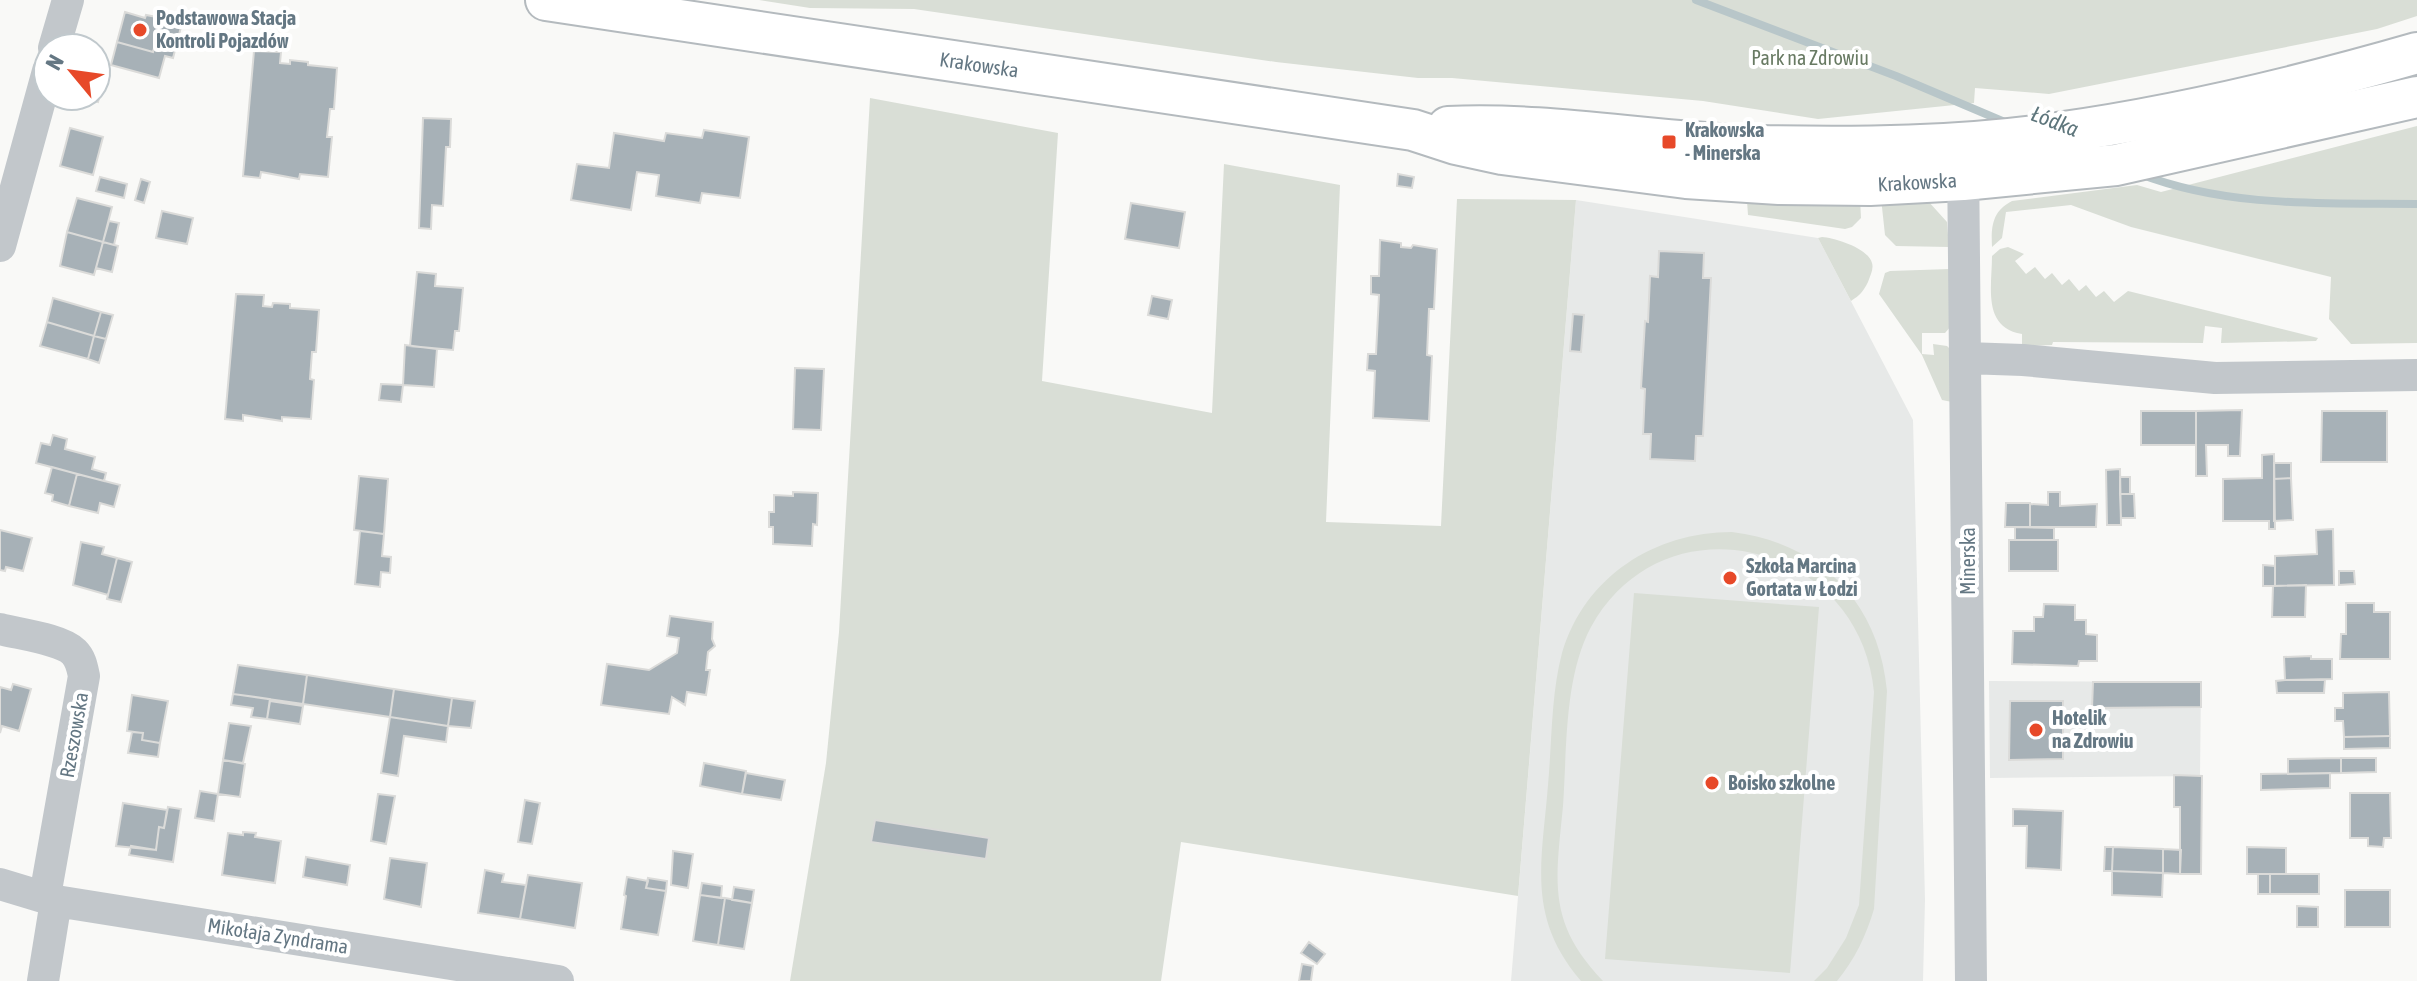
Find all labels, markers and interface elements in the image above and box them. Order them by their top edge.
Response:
place label: Podstawowa Stacja Kontroli Pojazdów [156,6,296,52]
marker: Podstawowa Stacja Kontroli Pojazdów [131,21,149,39]
north arrow [32,32,112,112]
park label: Park na Zdrowiu [1751,46,1869,69]
street label: Krakowska [938,47,1020,82]
text: N [40,50,69,74]
water label: Łódka [2028,100,2082,142]
place label: Krakowska - Minerska [1685,118,1764,164]
marker: Krakowska - Minerska [1660,133,1678,151]
street label: Krakowska [1877,168,1957,196]
street label: Minerska [1956,527,1979,595]
place label: Szkoła Marcina Gortata w Łodzi [1746,554,1858,600]
marker: Szkoła Marcina Gortata w Łodzi [1721,569,1739,587]
street label: Rzeszowska [55,690,92,779]
place label: Hotelik na Zdrowiu [2052,706,2134,752]
marker: Hotelik na Zdrowiu [2027,721,2045,739]
place label: Boisko szkolne [1728,771,1835,794]
marker: Boisko szkolne [1703,774,1721,792]
street label: Mikołaja Zyndrama [206,913,350,958]

